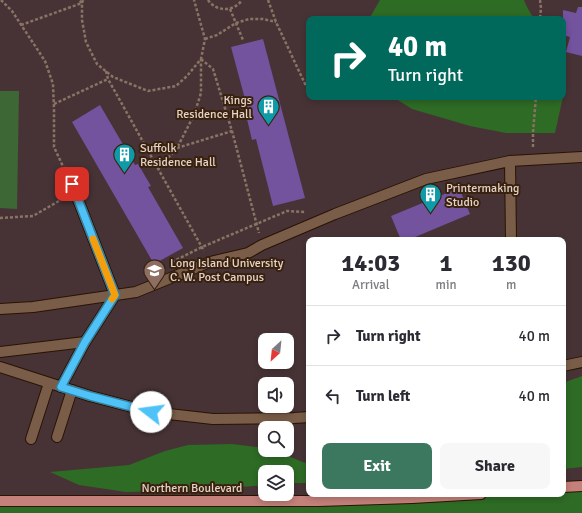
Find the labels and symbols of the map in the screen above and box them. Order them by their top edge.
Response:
place label: Kings Residence Hall [176,93,252,122]
building icon: Kings Residence Hall [255,94,281,127]
place label: Suffolk Residence Hall [140,141,216,170]
building icon: Suffolk Residence Hall [111,142,137,175]
pin [55,167,89,201]
place label: Printermaking Studio [446,181,519,210]
building icon: Printermaking Studio [417,182,443,215]
place label: Long Island University C. W. Post Campus [170,256,284,285]
school or university icon: Long Island University C. W. Post Campus [141,257,167,290]
north arrow [258,333,294,369]
position arrow [130,391,172,433]
street label: Northern Boulevard [142,481,242,496]

